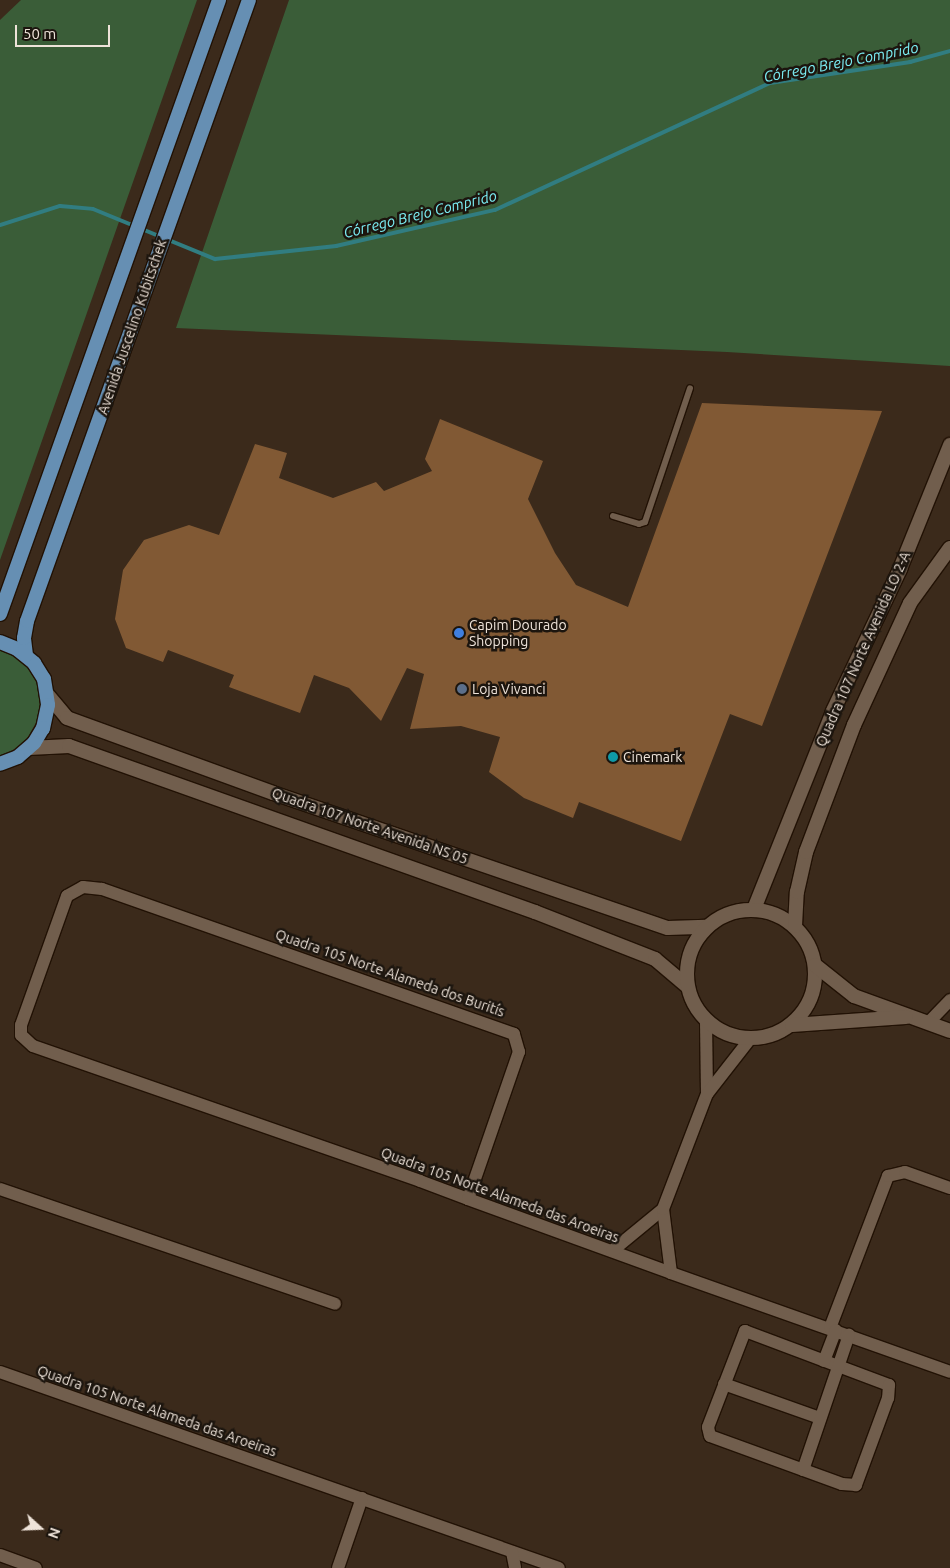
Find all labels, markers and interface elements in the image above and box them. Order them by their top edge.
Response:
scale bar [18,15,112,47]
text: 50 m [23,25,56,42]
water label: Córrego Brejo Comprido [762,38,920,86]
water label: Córrego Brejo Comprido [342,186,498,242]
street label: Avenida Juscelino Kubitschek [94,237,170,417]
street label: Quadra 107 Norte Avenida LO 2-A [812,549,914,749]
place label: Capim Dourado Shopping [469,617,567,650]
marker: Capim Dourado Shopping [453,627,465,639]
place label: Loja Vivanci [472,681,546,697]
marker: Loja Vivanci [456,683,468,695]
place label: Cinemark [623,749,682,765]
marker: Cinemark [607,751,619,763]
street label: Quadra 107 Norte Avenida NS 05 [270,784,470,868]
street label: Quadra 105 Norte Alameda dos Buritís [273,926,507,1020]
street label: Quadra 105 Norte Alameda das Aroeiras [379,1144,621,1246]
street label: Quadra 105 Norte Alameda das Aroeiras [35,1362,279,1460]
north arrow [15,1503,65,1553]
text: N [45,1525,63,1541]

